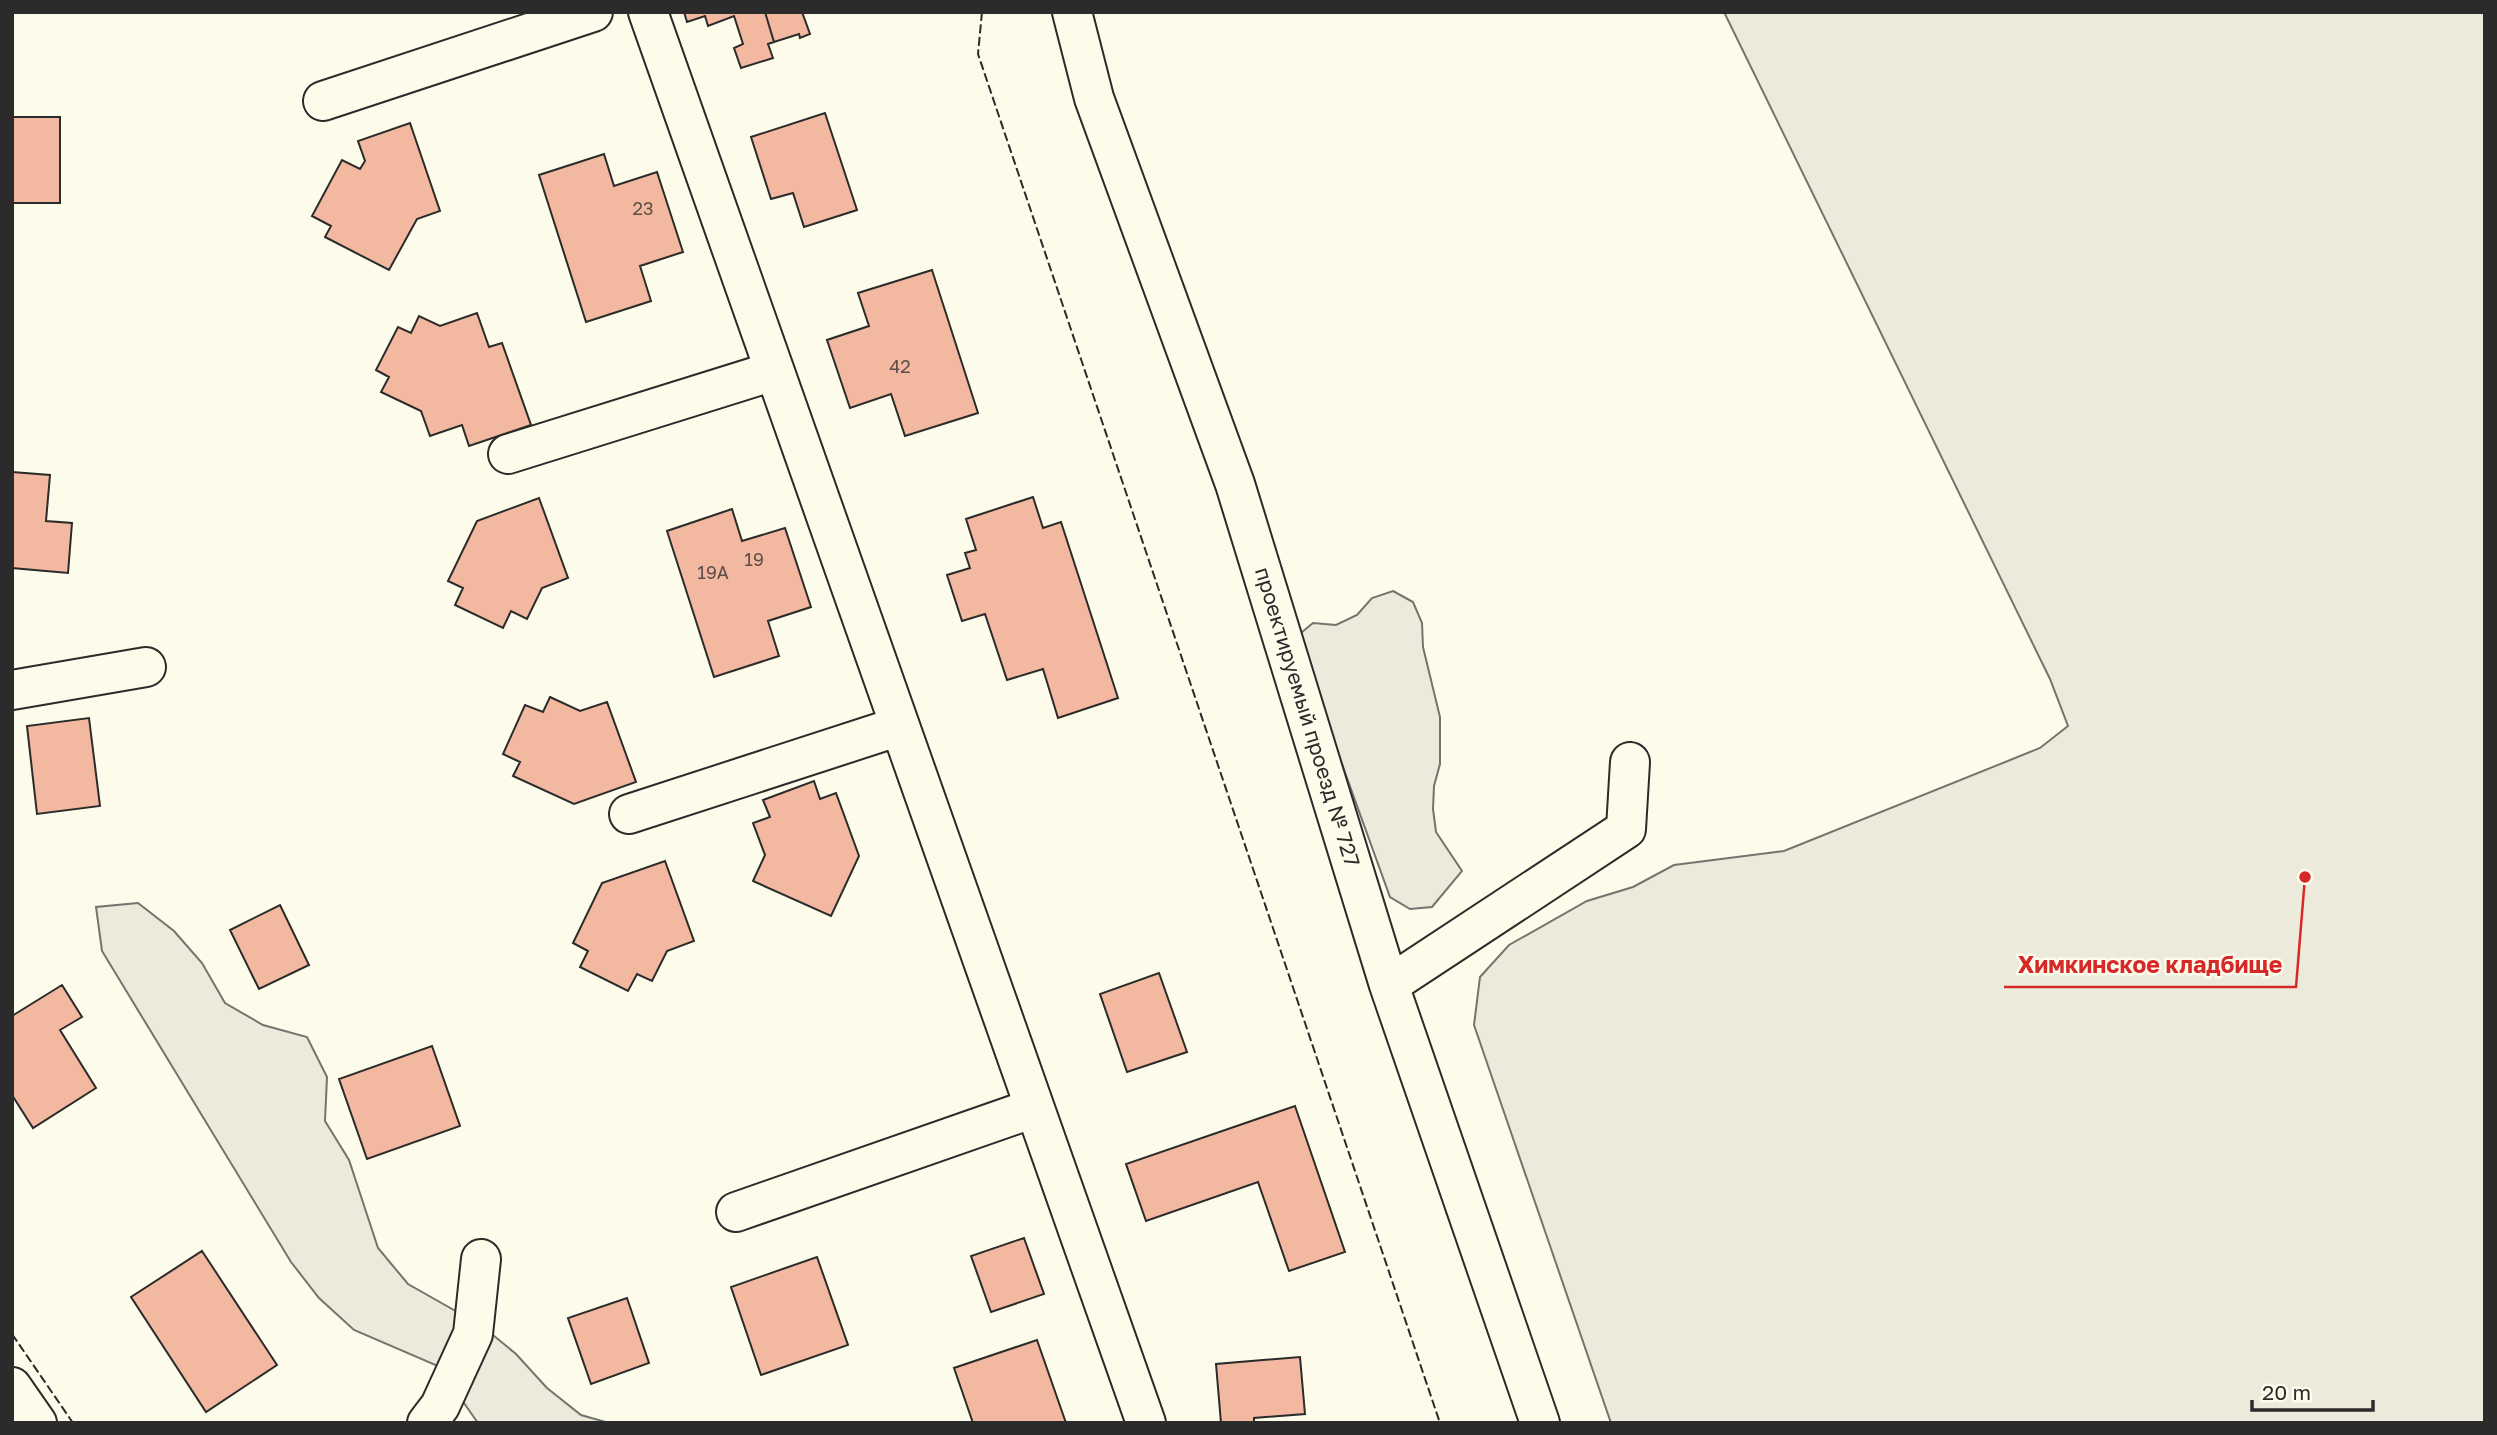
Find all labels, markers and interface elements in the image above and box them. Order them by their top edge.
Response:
house number: 23 [633,197,653,219]
house number: 42 [889,355,911,377]
house number: 19 [744,548,764,570]
house number: 19А [697,561,729,583]
street label: проектируемый проезд № 727 [1250,564,1366,870]
callout: Химкинское кладбище [2004,943,2296,987]
text: Химкинское кладбище [2018,950,2282,978]
scale bar [2252,1368,2373,1412]
text: 20 m [2262,1379,2311,1405]

